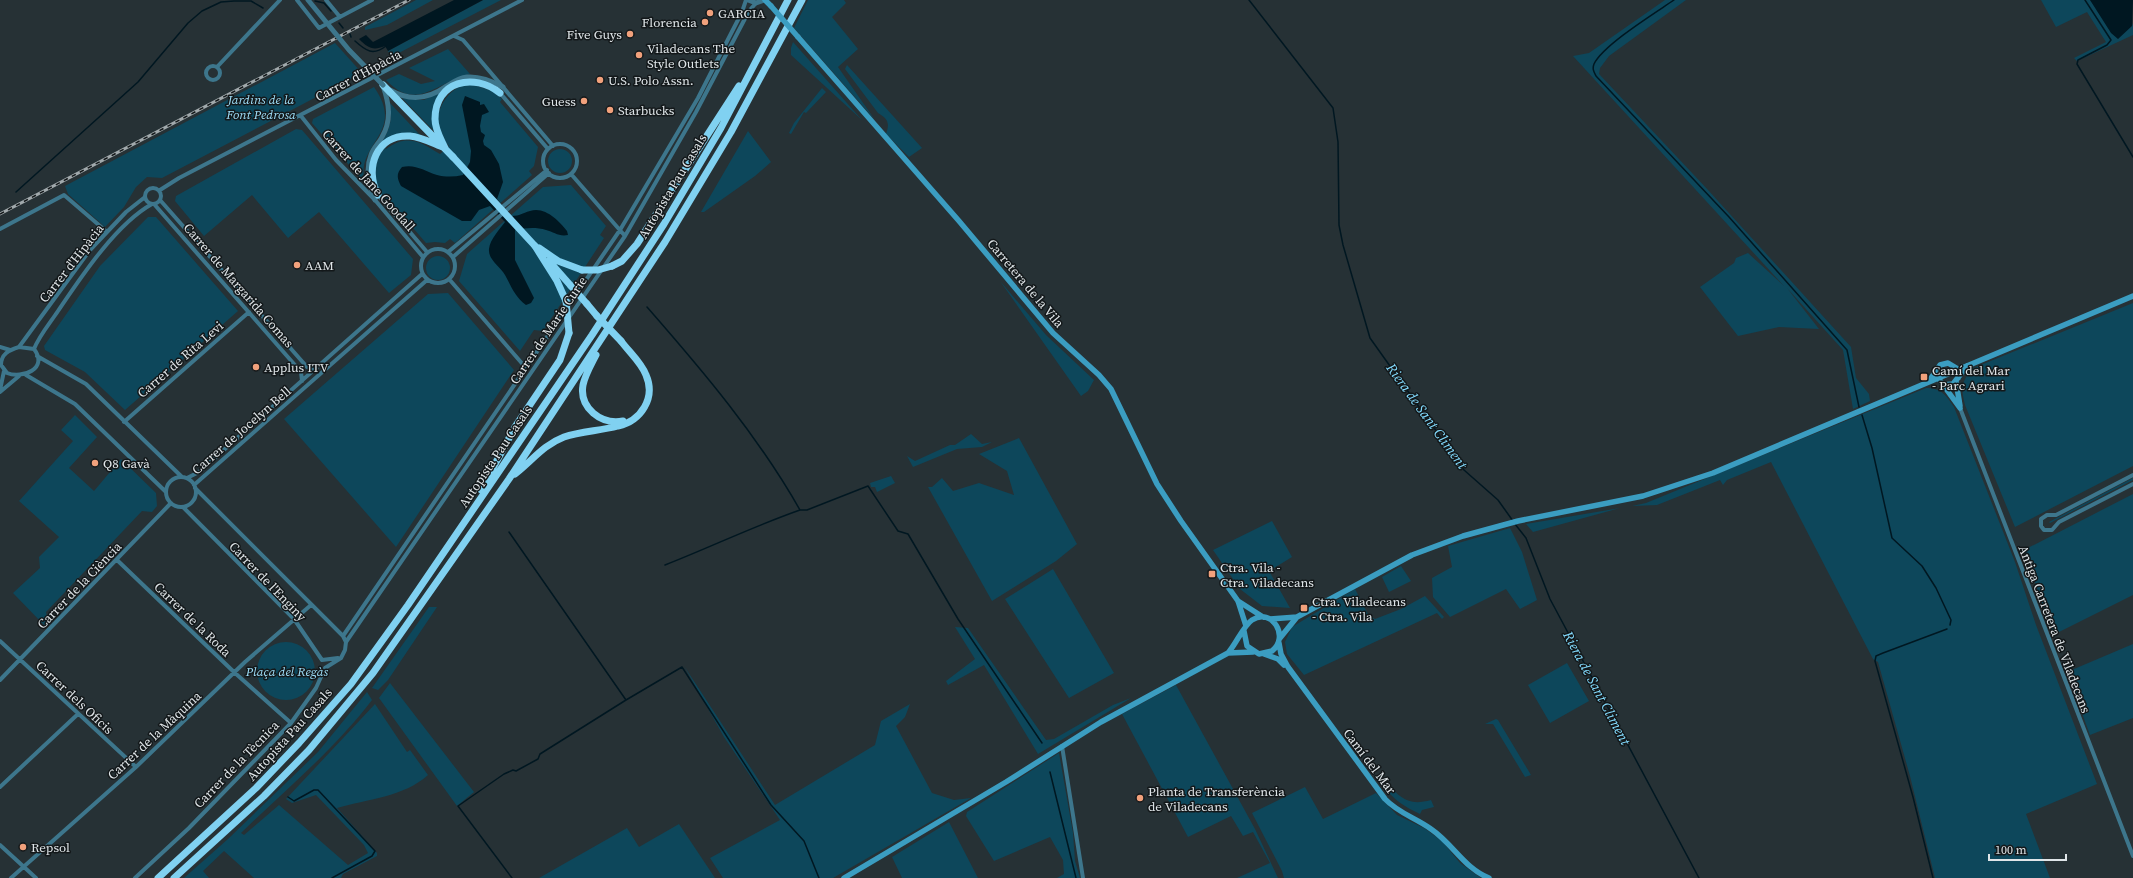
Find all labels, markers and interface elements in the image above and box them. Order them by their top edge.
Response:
place label: GARCIA [718,5,765,22]
marker: GARCIA [705,8,715,18]
place label: Florencia [642,14,697,31]
marker: Florencia [700,17,710,27]
place label: Five Guys [567,26,622,43]
marker: Five Guys [625,29,635,39]
place label: Viladecans The Style Outlets [647,40,735,72]
street label: Carrer d'Hipàcia [312,45,405,105]
marker: Viladecans The Style Outlets [634,50,644,60]
place label: U.S. Polo Assn. [608,72,694,89]
marker: U.S. Polo Assn. [595,75,605,85]
park label: Jardins de la Font Pedrosa [225,91,296,123]
place label: Guess [542,93,576,110]
marker: Guess [579,96,589,106]
place label: Starbucks [618,102,675,119]
marker: Starbucks [605,105,615,115]
street label: Carrer de Jane Goodall [318,126,419,235]
street label: Autopista Pau Casals [634,130,711,242]
street label: Carrer de Margarida Comas [180,219,298,351]
street label: Carrer d'Hipàcia [35,220,108,306]
street label: Carretera de la Vila [984,235,1068,331]
place label: AAM [305,257,334,274]
marker: AAM [292,260,302,270]
street label: Carrer de Marie Curie [506,273,591,387]
street label: Carrer de Rita Levi [134,317,227,401]
water label: Riera de Sant Climent [1381,358,1473,474]
place label: Applus ITV [264,359,329,376]
marker: Applus ITV [251,362,261,372]
place label: Camí del Mar - Parc Agrari [1932,362,2010,394]
marker: Camí del Mar - Parc Agrari [1919,372,1929,382]
street label: Carrer de Jocelyn Bell [188,383,295,478]
street label: Autopista Pau Casals [455,402,536,511]
place label: Q8 Gavà [103,455,150,472]
marker: Q8 Gavà [90,458,100,468]
street label: Carrer de la Ciència [33,538,126,632]
street label: Carrer de l'Enginy [225,538,310,625]
street label: Antiga Carretera de Viladecans [2015,543,2095,716]
place label: Ctra. Vila - Ctra. Viladecans [1220,559,1314,591]
marker: Ctra. Vila - Ctra. Viladecans [1207,569,1217,579]
street label: Carrer de la Roda [151,578,235,661]
place label: Ctra. Viladecans - Ctra. Vila [1312,593,1406,625]
marker: Ctra. Viladecans - Ctra. Vila [1299,603,1309,613]
water label: Riera de Sant Climent [1558,627,1636,750]
street label: Carrer dels Oficis [32,657,117,738]
park label: Plaça del Regàs [245,663,329,680]
street label: Autopista Pau Casals [243,684,336,784]
street label: Carrer de la Màquina [104,687,205,783]
street label: Carrer de la Tècnica [190,717,283,812]
street label: Camí del Mar [1339,725,1400,798]
place label: Planta de Transferència de Viladecans [1148,783,1285,815]
marker: Planta de Transferència de Viladecans [1135,793,1145,803]
scale bar [1989,836,2066,862]
place label: Repsol [31,839,70,856]
marker: Repsol [18,842,28,852]
text: 100 m [1995,842,2027,858]

